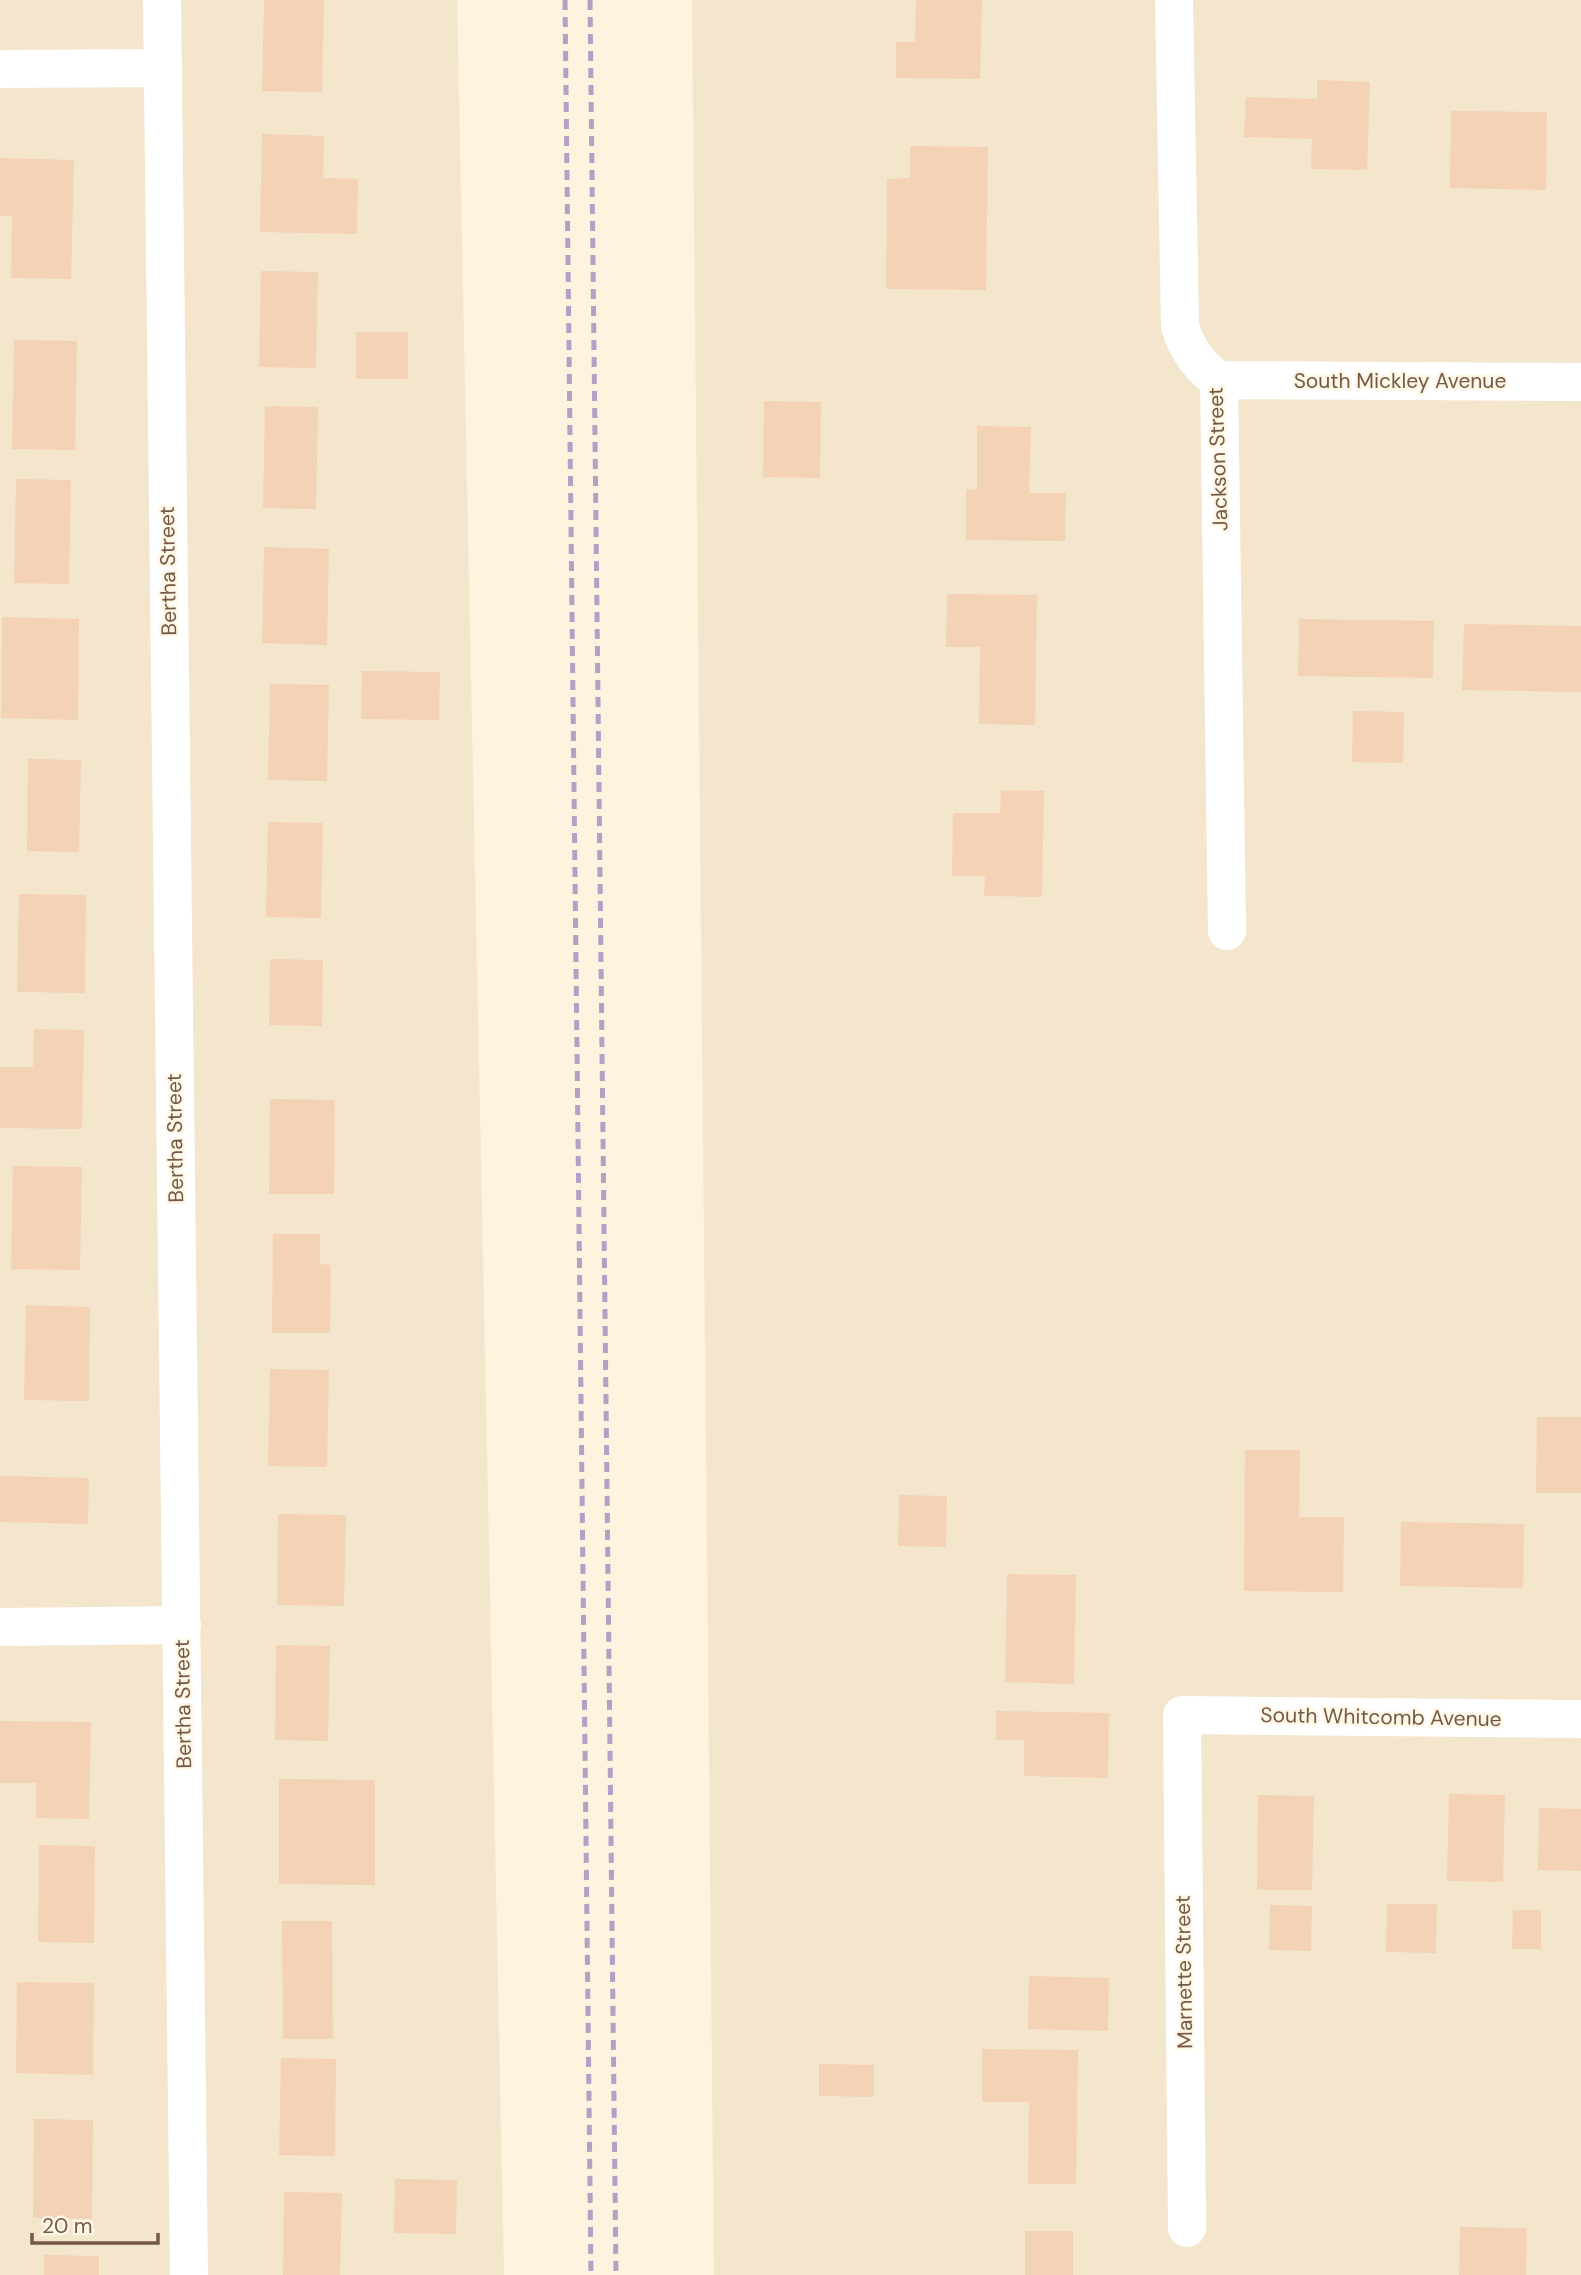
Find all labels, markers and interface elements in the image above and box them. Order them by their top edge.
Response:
street label: South Mickley Avenue [1294,367,1506,395]
street label: Jackson Street [1201,387,1235,531]
street label: Bertha Street [153,506,183,636]
street label: Bertha Street [160,1073,190,1203]
street label: Bertha Street [168,1639,198,1769]
street label: South Whitcomb Avenue [1260,1701,1502,1733]
street label: Marnette Street [1169,1895,1199,2049]
scale bar [32,2202,158,2246]
text: 20 m [42,2212,93,2240]

